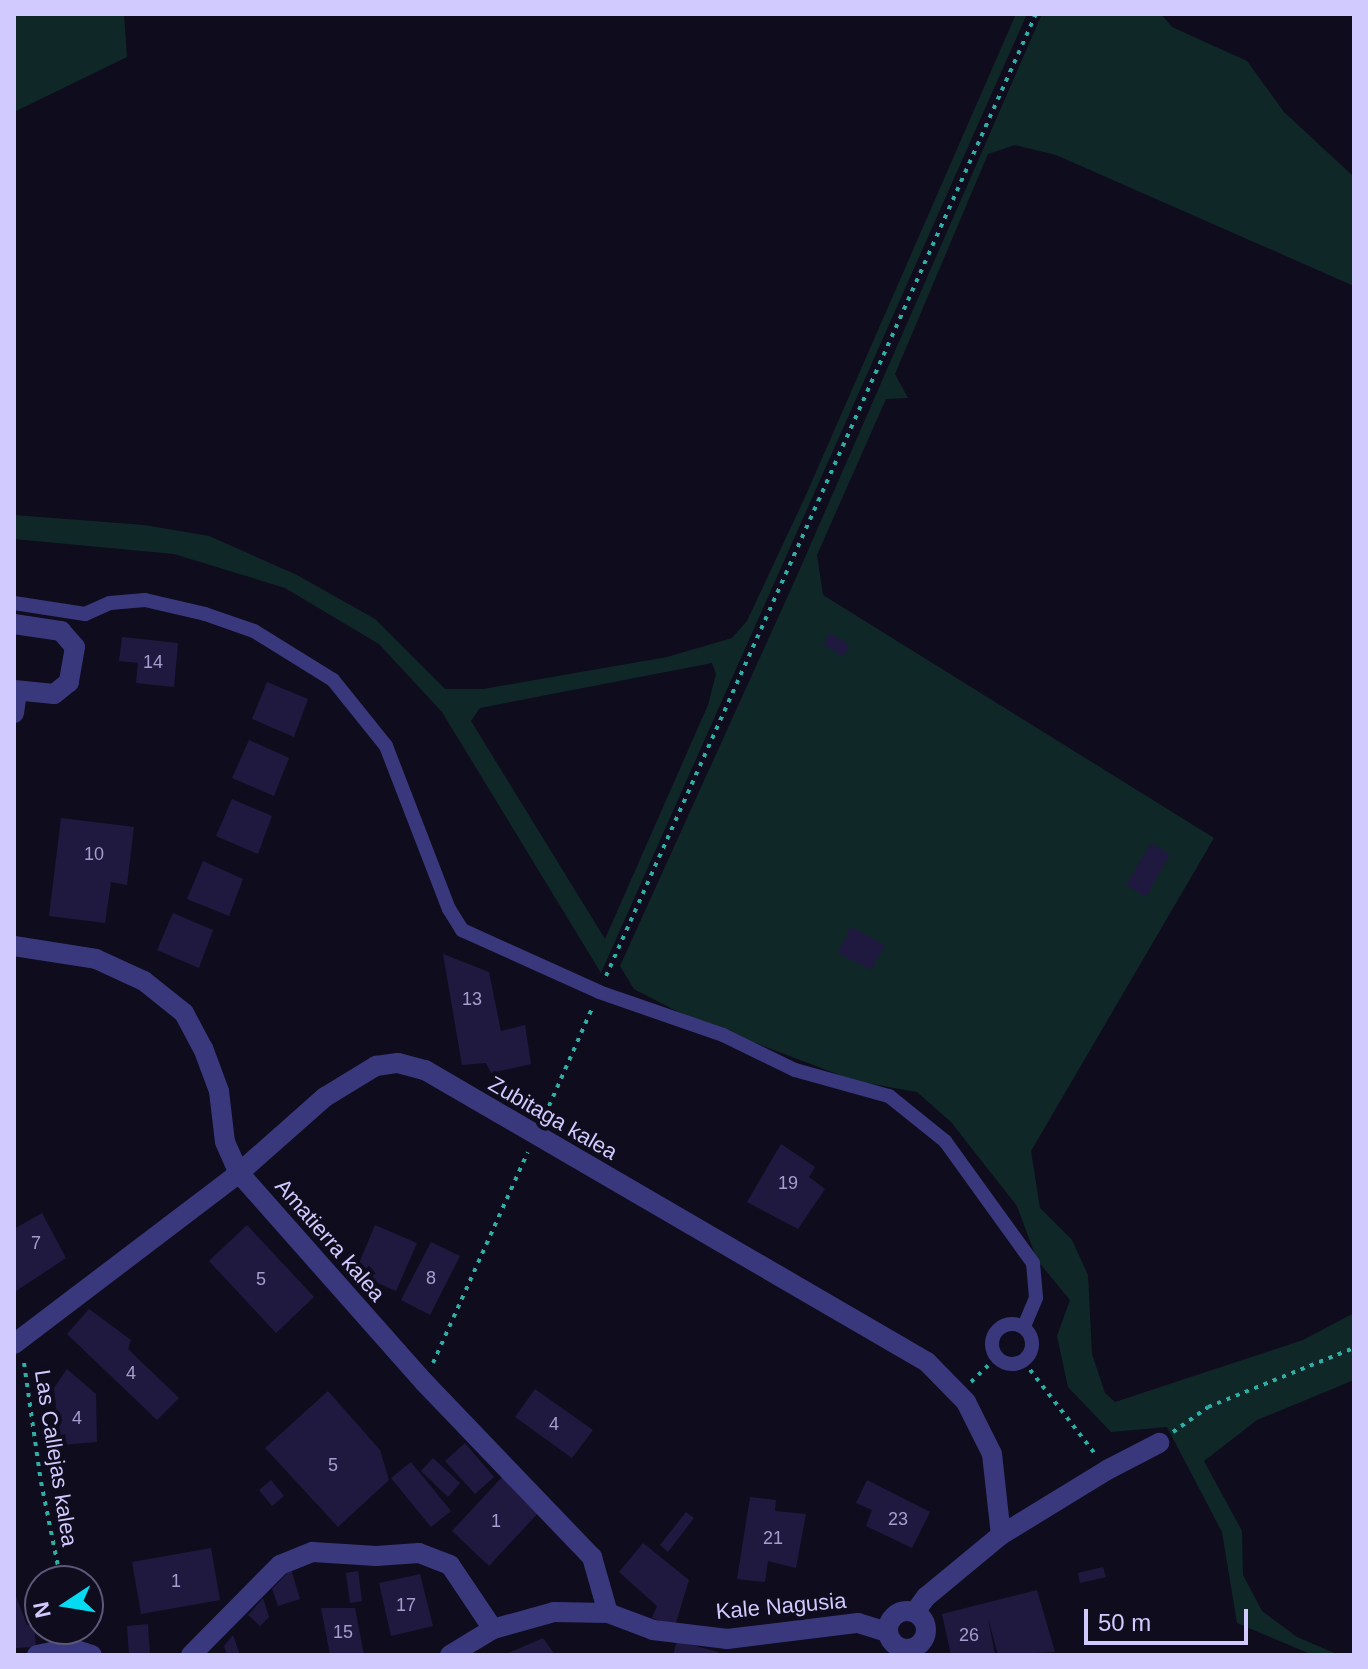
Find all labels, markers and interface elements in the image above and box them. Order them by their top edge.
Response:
house number: 14 [143,651,163,673]
house number: 10 [84,843,104,865]
house number: 13 [462,988,482,1010]
street label: Zubitaga kalea [484,1070,622,1166]
house number: 19 [778,1172,798,1194]
street label: Amatierra kalea [270,1173,390,1307]
house number: 7 [31,1232,41,1254]
house number: 8 [426,1267,436,1289]
house number: 5 [256,1268,266,1290]
house number: 4 [126,1362,136,1384]
street label: Las Callejas kalea [29,1368,83,1548]
house number: 4 [72,1407,82,1429]
house number: 4 [549,1413,559,1435]
house number: 5 [328,1454,338,1476]
house number: 23 [888,1508,908,1530]
house number: 1 [491,1510,501,1532]
house number: 21 [763,1527,783,1549]
north arrow [24,1565,104,1645]
house number: 1 [171,1570,181,1592]
street label: Kale Nagusia [715,1587,847,1625]
scale bar [1088,1593,1252,1643]
house number: 17 [396,1594,416,1616]
text: N [28,1599,56,1620]
text: 50 m [1098,1609,1151,1636]
house number: 15 [333,1621,353,1643]
house number: 26 [959,1624,979,1646]

